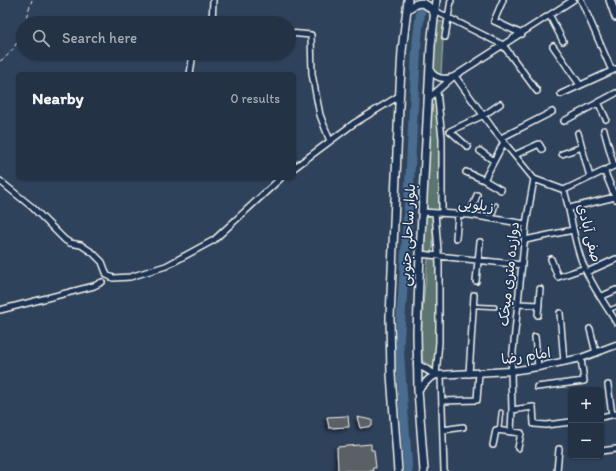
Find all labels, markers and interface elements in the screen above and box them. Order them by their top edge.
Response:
search box [16,16,296,60]
icon: search [30,27,52,49]
text: Search here [62,29,137,47]
text: Nearby [32,88,84,108]
text: 0 results [230,91,280,106]
street label: بلوار ساحلی جنوبی [397,183,420,287]
street label: زیلویی [457,194,495,217]
street label: صفی آبادی [573,202,605,264]
street label: دوازده متری میخک [495,221,523,327]
street label: امام رضا [500,344,552,370]
map controls [568,387,604,459]
button: + [568,387,604,423]
button: − [568,423,604,459]

